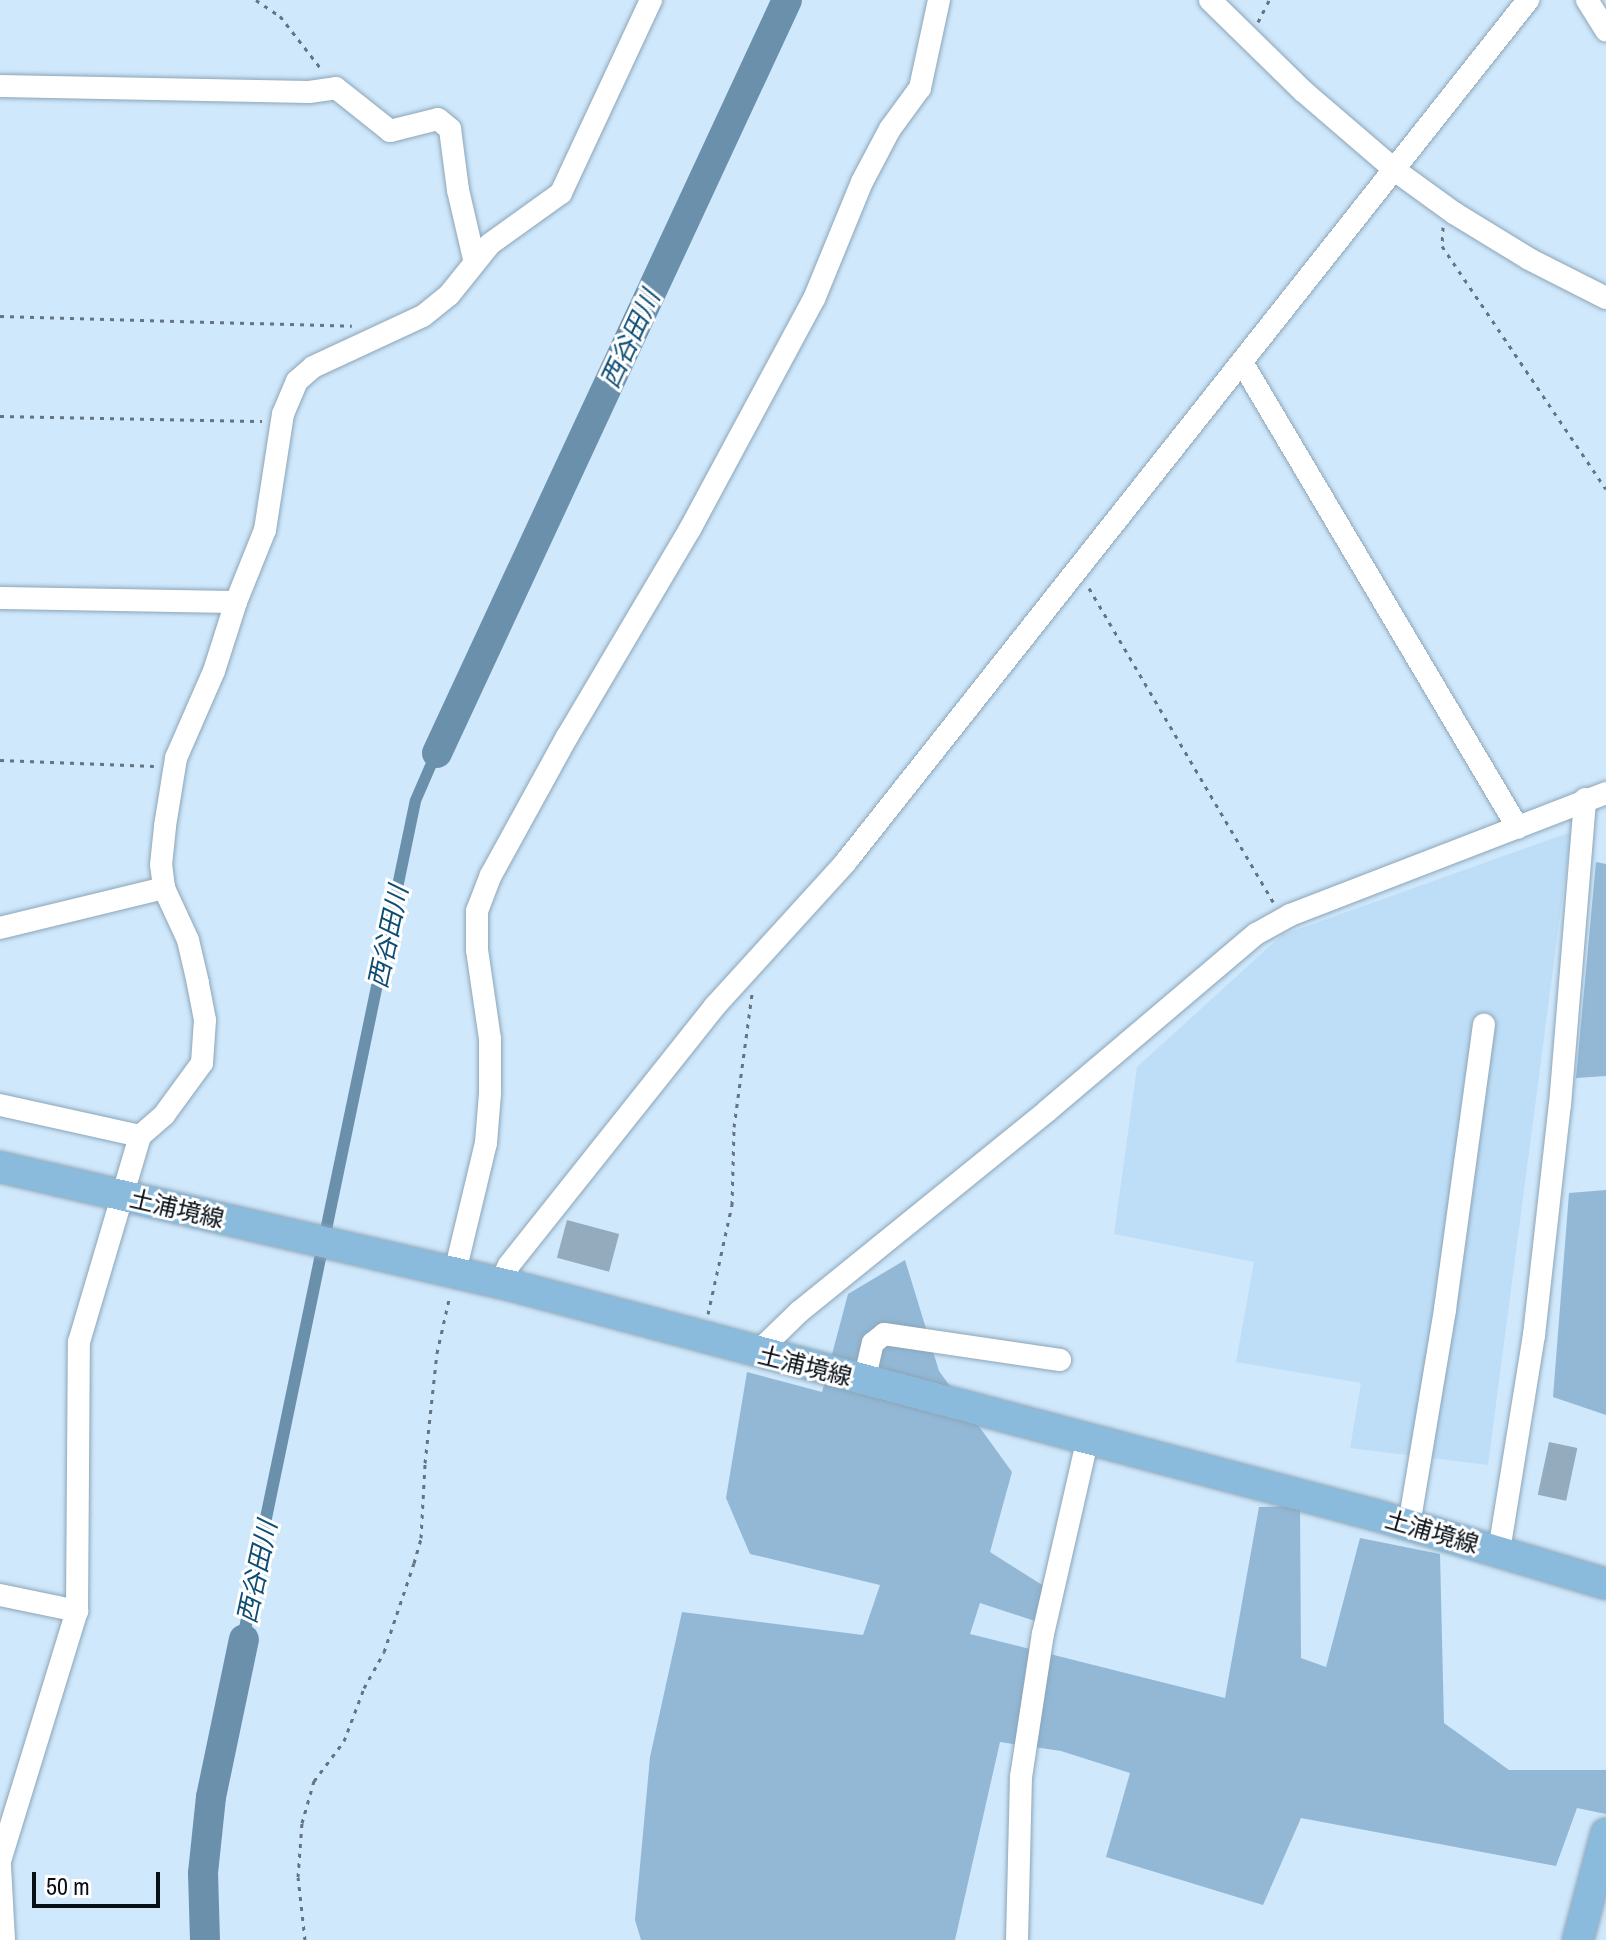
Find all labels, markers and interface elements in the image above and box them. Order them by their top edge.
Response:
water label: 西谷田川 [594,285,666,393]
water label: 西谷田川 [362,883,414,991]
street label: 土浦境線 [127,1184,227,1234]
street label: 土浦境線 [755,1340,855,1392]
street label: 土浦境線 [1382,1505,1482,1559]
water label: 西谷田川 [231,1518,283,1626]
scale bar [36,1856,164,1906]
text: 50 m [46,1870,90,1902]

